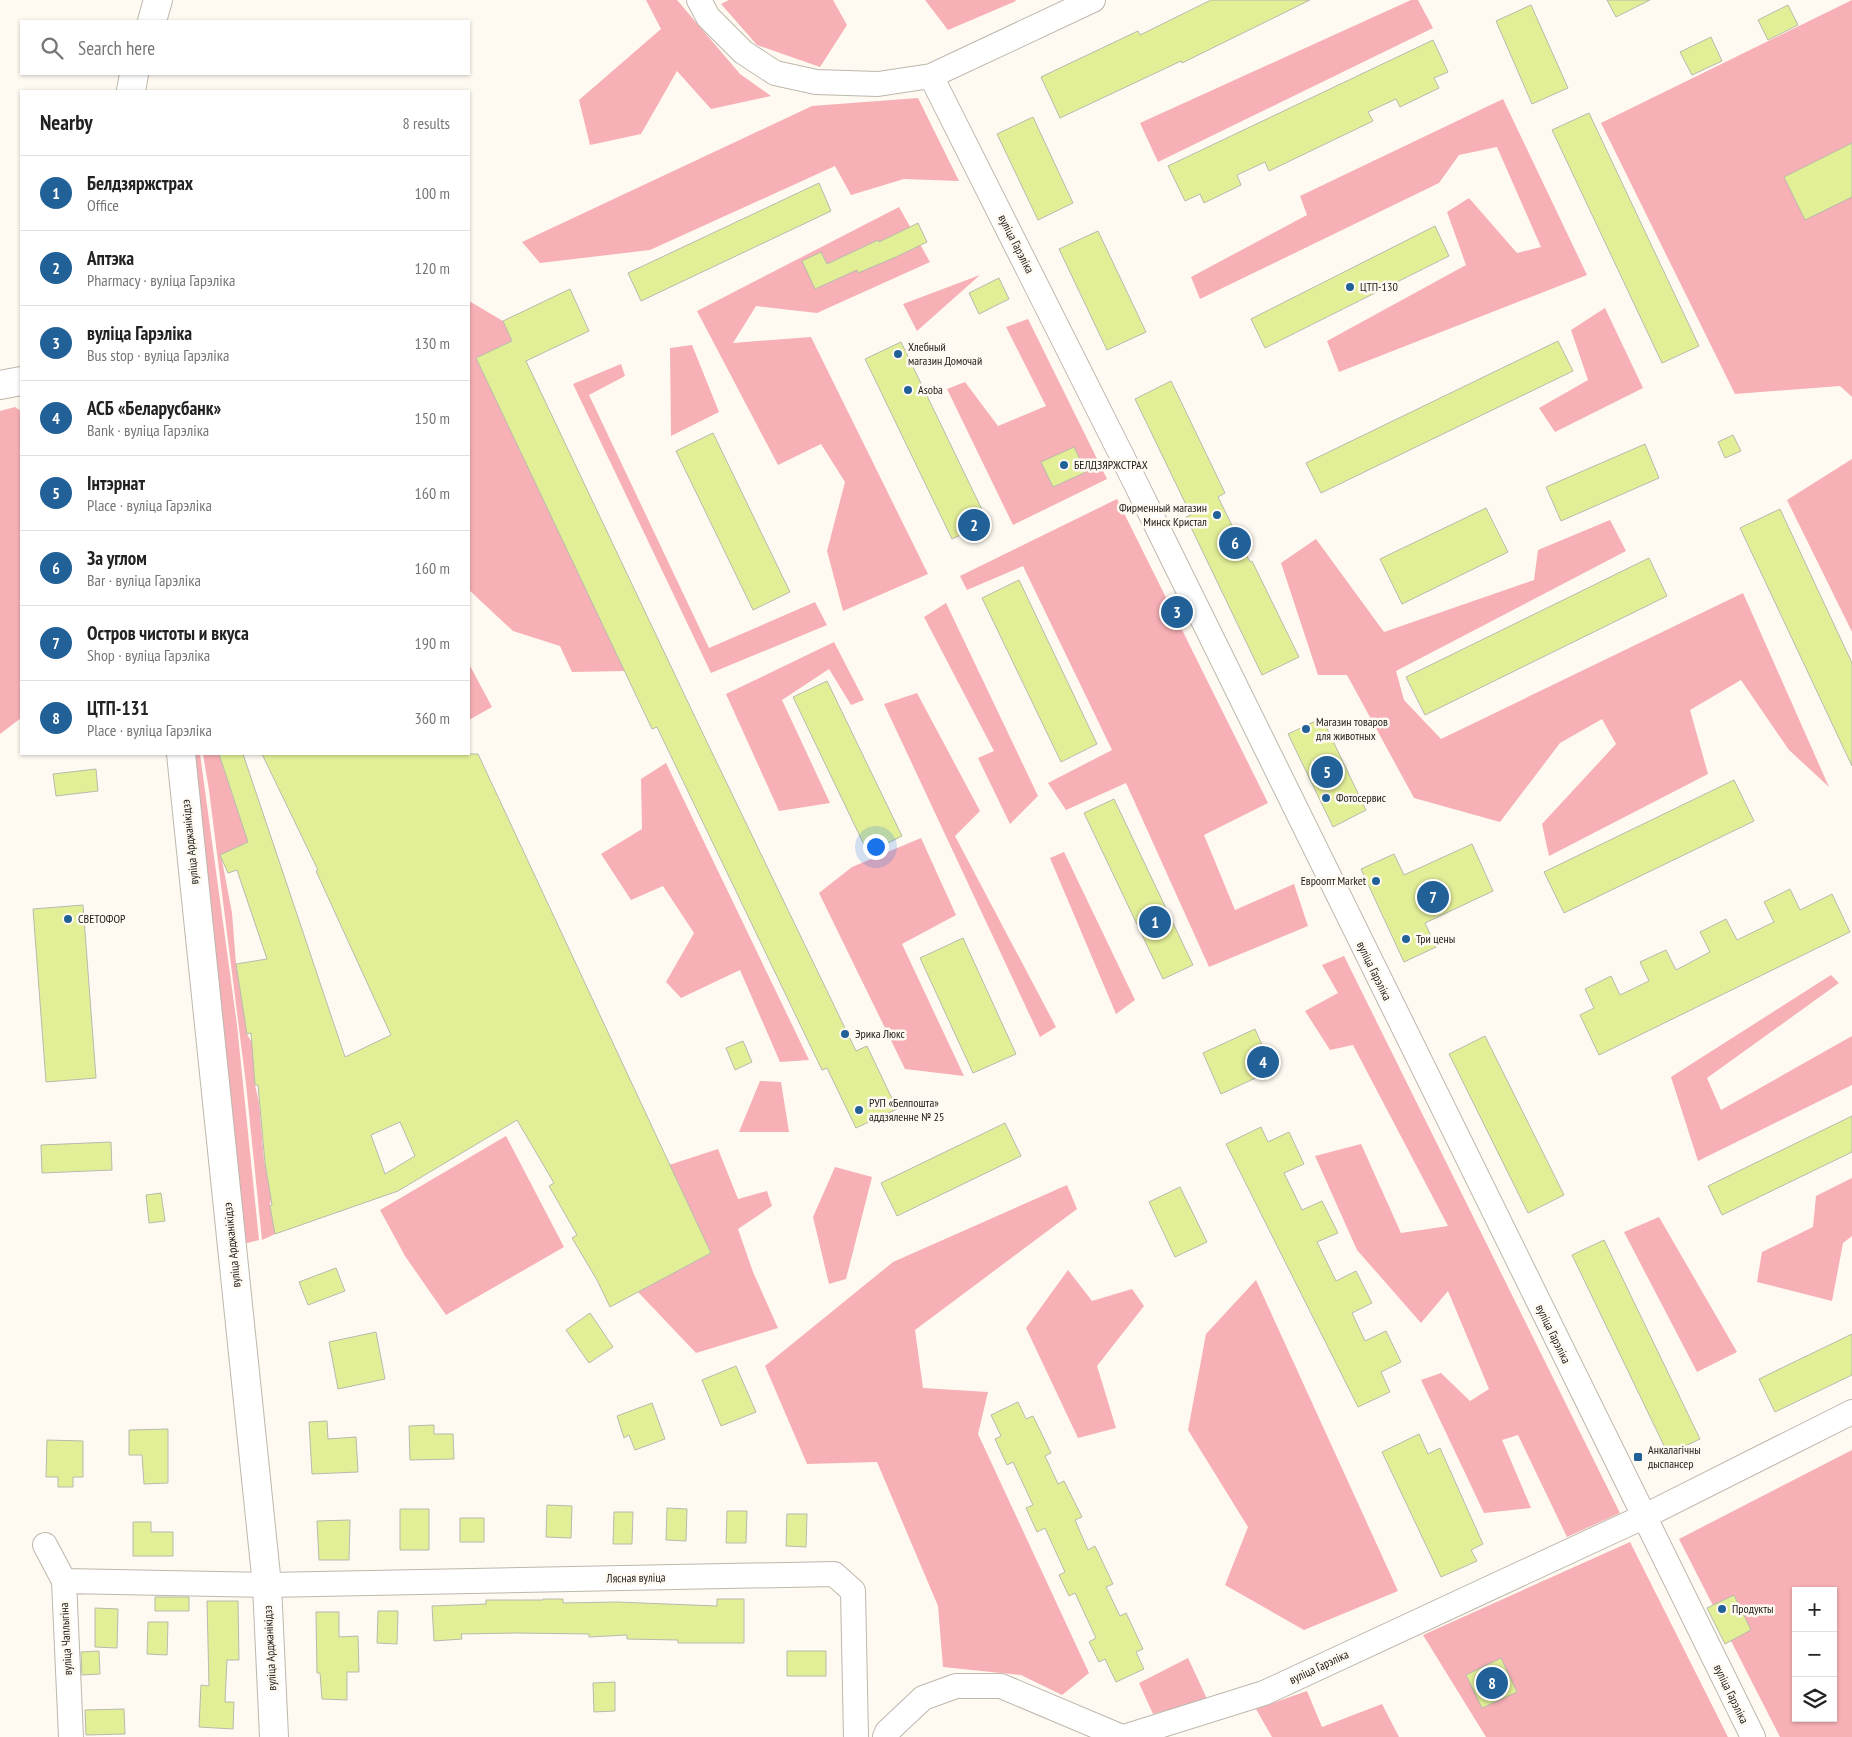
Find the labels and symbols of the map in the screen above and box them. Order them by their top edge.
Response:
street label: вуліца Гарэліка [995,212,1038,276]
place label: ЦТП-130 [1360,279,1398,294]
marker: ЦТП-130 [1344,281,1356,293]
place label: Хлебный магазин Домочай [908,339,982,368]
marker: Хлебный магазин Домочай [892,348,904,360]
place label: Asoba [918,382,943,397]
marker: Asoba [902,384,914,396]
place label: БЕЛДЗЯРЖСТРАХ [1074,457,1148,472]
marker: БЕЛДЗЯРЖСТРАХ [1058,459,1070,471]
place label: Фирменный магазин Минск Кристал [1119,500,1207,529]
pin: 2 [958,506,990,544]
marker: Фирменный магазин Минск Кристал [1211,509,1223,521]
pin: 6 [1219,524,1251,562]
pin: 3 [1161,593,1193,631]
place label: Магазин товаров для животных [1316,714,1388,743]
marker: Магазин товаров для животных [1300,723,1312,735]
pin: 5 [1311,753,1343,791]
place label: Фотосервис [1336,790,1387,805]
marker: Фотосервис [1320,792,1332,804]
street label: вуліца Арджанікідзэ [178,798,201,885]
your location [863,834,889,860]
place label: Евроопт Market [1301,873,1367,888]
marker: Евроопт Market [1370,875,1382,887]
pin: 7 [1417,878,1449,916]
pin: 1 [1139,903,1171,941]
place label: СВЕТОФОР [78,911,126,926]
marker: СВЕТОФОР [62,913,74,925]
place label: Три цены [1416,931,1455,946]
marker: Три цены [1400,933,1412,945]
street label: вуліца Гарэліка [1354,939,1395,1003]
place label: Эрика Люкс [855,1026,906,1041]
marker: Эрика Люкс [839,1028,851,1040]
pin: 4 [1247,1043,1279,1081]
place label: РУП «Белпошта» аддзяленне № 25 [869,1095,944,1124]
marker: РУП «Белпошта» аддзяленне № 25 [853,1104,865,1116]
street label: вуліца Арджанікідзэ [220,1201,243,1288]
street label: вуліца Гарэліка [1533,1302,1574,1366]
place label: Анкалагічны дыспансер [1648,1442,1701,1471]
marker: Анкалагічны дыспансер [1632,1451,1644,1463]
street label: Лясная вуліца [605,1569,666,1586]
place label: Продукты [1732,1601,1773,1616]
street label: вуліца Чаплыгіна [56,1602,75,1676]
marker: Продукты [1716,1603,1728,1615]
street label: вуліца Арджанікідзэ [260,1604,279,1691]
street label: вуліца Гарэліка [1287,1646,1351,1687]
street label: вуліца Гарэліка [1711,1662,1752,1726]
pin: 8 [1476,1664,1508,1702]

